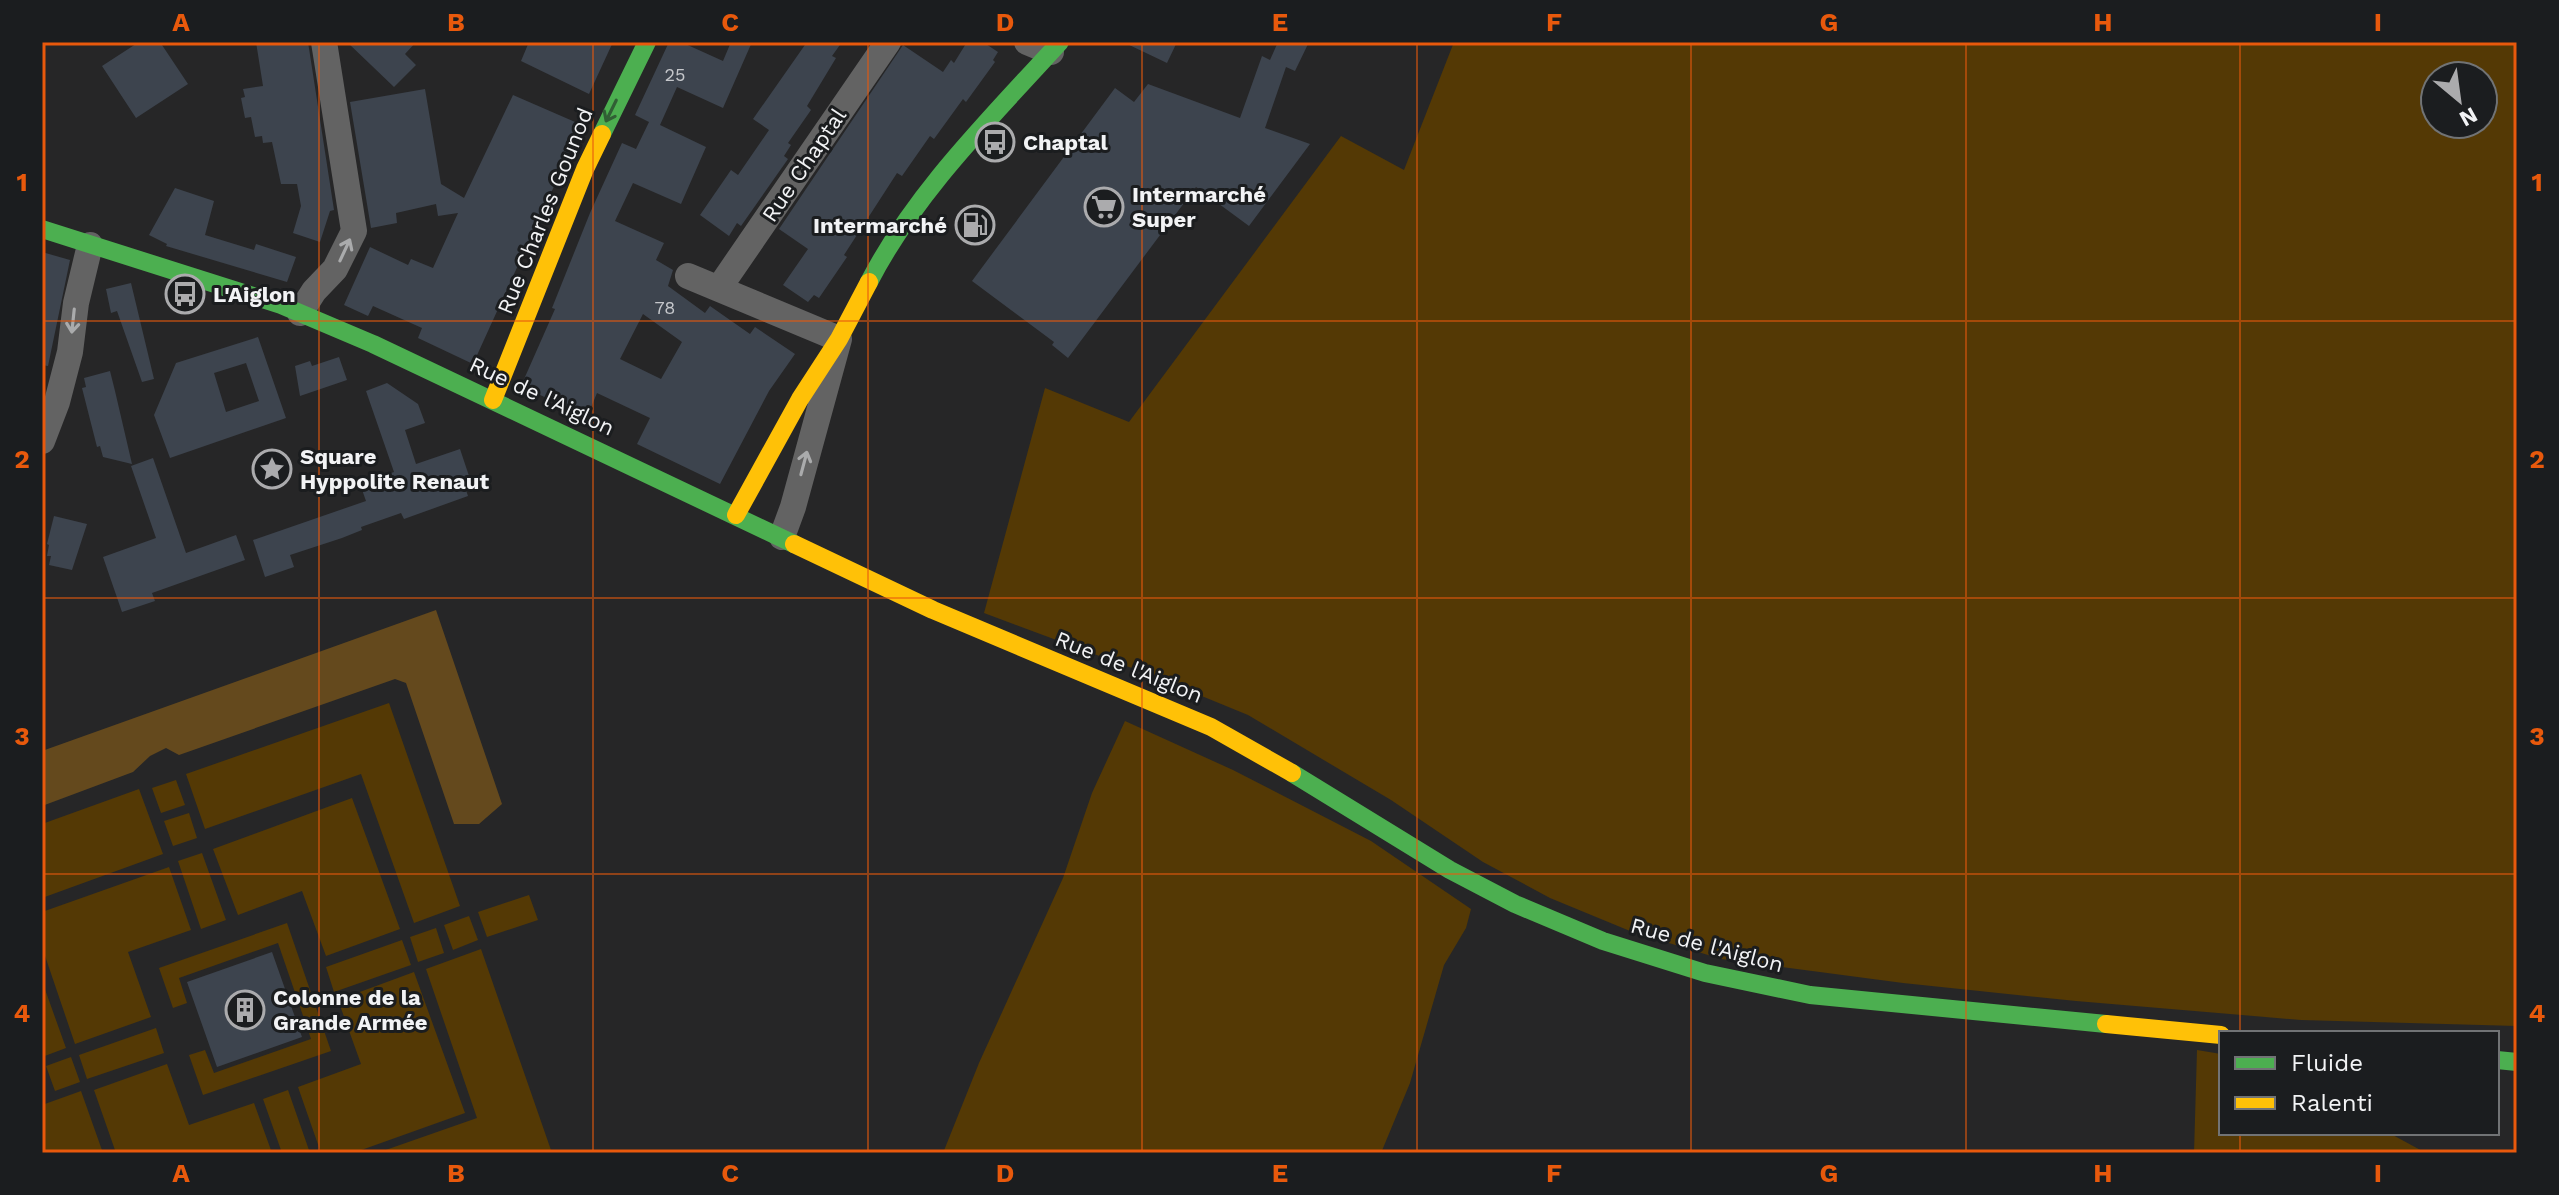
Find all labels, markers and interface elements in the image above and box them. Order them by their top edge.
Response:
text: A [172,7,190,37]
text: B [447,7,465,37]
text: C [721,7,739,37]
text: D [996,7,1014,37]
text: E [1272,7,1288,37]
text: F [1546,7,1562,37]
text: G [1820,7,1838,37]
text: H [2093,7,2113,37]
text: I [2374,7,2382,37]
north arrow [2419,60,2499,140]
house number: 25 [665,64,685,85]
one-way arrow [603,99,618,123]
text: N [2455,102,2482,132]
street label: Rue Chaptal [757,103,851,226]
street label: Rue Charles Gounod [492,104,598,318]
bus stop icon: Chaptal [974,121,1016,163]
place label: Chaptal [1023,130,1109,155]
text: 1 [16,167,28,197]
text: 1 [2531,167,2543,197]
place label: Intermarché Super [1132,182,1266,232]
supermarket icon: Intermarché Super [1083,186,1125,228]
fuel station icon: Intermarché [954,204,996,246]
place label: Intermarché [813,213,947,238]
one-way arrow [338,238,353,262]
bus stop icon: L'Aiglon [164,273,206,315]
place label: L'Aiglon [213,282,296,307]
house number: 78 [655,297,675,318]
one-way arrow [66,307,81,334]
street label: Rue de l'Aiglon [466,352,618,440]
text: 2 [14,444,30,474]
place label: Square Hyppolite Renaut [300,444,489,494]
text: 2 [2529,444,2545,474]
place icon: Square Hyppolite Renaut [251,448,293,490]
one-way arrow [798,450,813,476]
street label: Rue de l'Aiglon [1052,626,1206,708]
text: 3 [14,721,30,751]
text: 3 [2529,721,2545,751]
street label: Rue de l'Aiglon [1628,913,1786,977]
place label: Colonne de la Grande Armée [273,985,428,1035]
building icon: Colonne de la Grande Armée [224,989,266,1031]
text: 4 [14,998,31,1028]
text: 4 [2529,998,2546,1028]
legend [2219,1031,2499,1135]
text: Fluide [2291,1049,2363,1077]
text: Ralenti [2291,1089,2373,1117]
text: A [172,1158,190,1188]
text: B [447,1158,465,1188]
text: C [721,1158,739,1188]
text: D [996,1158,1014,1188]
text: E [1272,1158,1288,1188]
text: F [1546,1158,1562,1188]
text: G [1820,1158,1838,1188]
text: H [2093,1158,2113,1188]
text: I [2374,1158,2382,1188]

